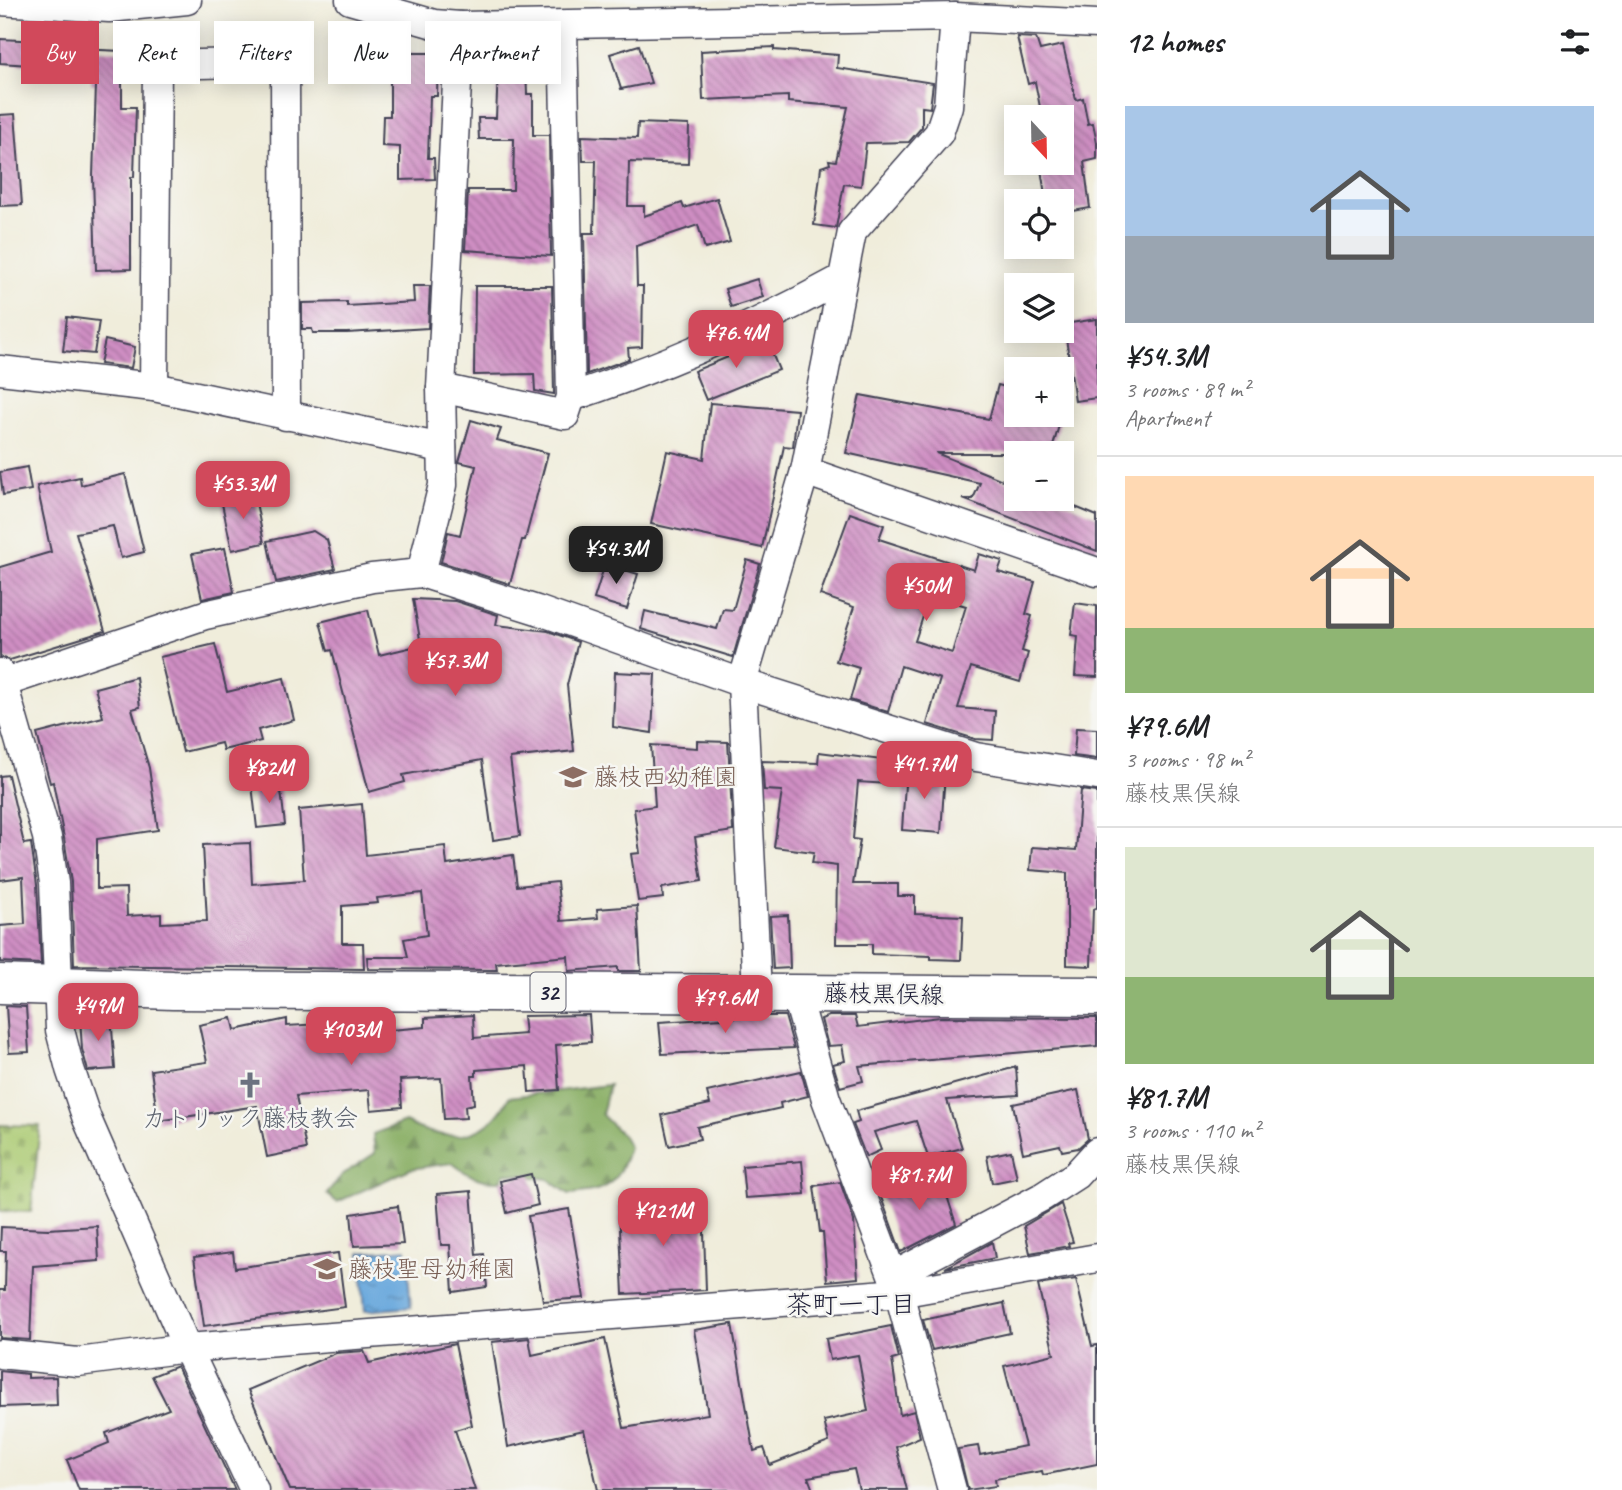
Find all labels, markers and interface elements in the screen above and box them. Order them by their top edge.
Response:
chip: Buy [21,21,99,84]
chip: Rent [113,21,200,84]
chip: Filters [214,21,314,84]
chip: New [328,21,411,84]
chip: Apartment [425,21,561,84]
text: 12 homes [1125,23,1223,61]
icon: filters [1556,23,1594,61]
north arrow [1004,105,1074,175]
map controls [1004,105,1074,511]
icon: home [1297,152,1423,278]
button: locate [1004,189,1074,259]
button: layers [1004,273,1074,343]
pin: ¥76.4M [679,310,793,370]
text: ¥76.4M [704,318,768,347]
text: ¥54.3M [1125,337,1206,375]
button: + [1004,357,1074,427]
text: 3 rooms · 89 m² [1125,375,1249,404]
text: Apartment [1125,404,1210,433]
button: − [1004,441,1074,511]
pin: ¥53.3M [186,462,300,521]
text: ¥53.3M [212,469,274,498]
icon: home [1297,521,1423,647]
pin: ¥54.3M [559,526,673,586]
text: ¥54.3M [585,534,647,563]
pin: ¥50M [885,564,967,623]
text: ¥50M [902,571,950,600]
pin: ¥57.3M [398,638,512,698]
text: ¥57.3M [424,646,486,675]
text: ¥79.6M [1125,707,1207,745]
pin: ¥41.7M [867,742,981,801]
text: 3 rooms · 98 m² [1125,745,1249,774]
pin: ¥82M [228,746,310,805]
text: ¥41.7M [893,749,955,778]
text: ¥82M [245,753,293,782]
school or university icon: 藤枝西幼稚園 [558,762,588,792]
place label: 藤枝西幼稚園 [594,762,738,792]
text: 藤枝黒俣線 [1125,779,1240,808]
icon: home [1297,892,1423,1018]
road number: 32 [530,973,566,1012]
pin: ¥79.6M [668,976,782,1035]
street label: 藤枝黒俣線 [824,978,944,1010]
text: ¥79.6M [694,983,756,1012]
pin: ¥49M [57,984,139,1043]
text: ¥49M [74,991,122,1020]
pin: ¥103M [302,1007,400,1067]
text: ¥103M [322,1015,380,1044]
church icon: カトリック藤枝教会 [235,1070,265,1100]
text: ¥81.7M [1125,1078,1207,1116]
place label: カトリック藤枝教会 [142,1103,358,1133]
text: 3 rooms · 110 m² [1125,1116,1260,1145]
text: 藤枝黒俣線 [1125,1150,1240,1179]
pin: ¥81.7M [862,1152,976,1212]
text: ¥81.7M [888,1160,950,1189]
pin: ¥121M [614,1188,712,1248]
text: ¥121M [634,1196,692,1225]
school or university icon: 藤枝聖母幼稚園 [312,1254,342,1284]
place label: 藤枝聖母幼稚園 [348,1254,516,1284]
district label: 茶町一丁目 [786,1288,916,1321]

